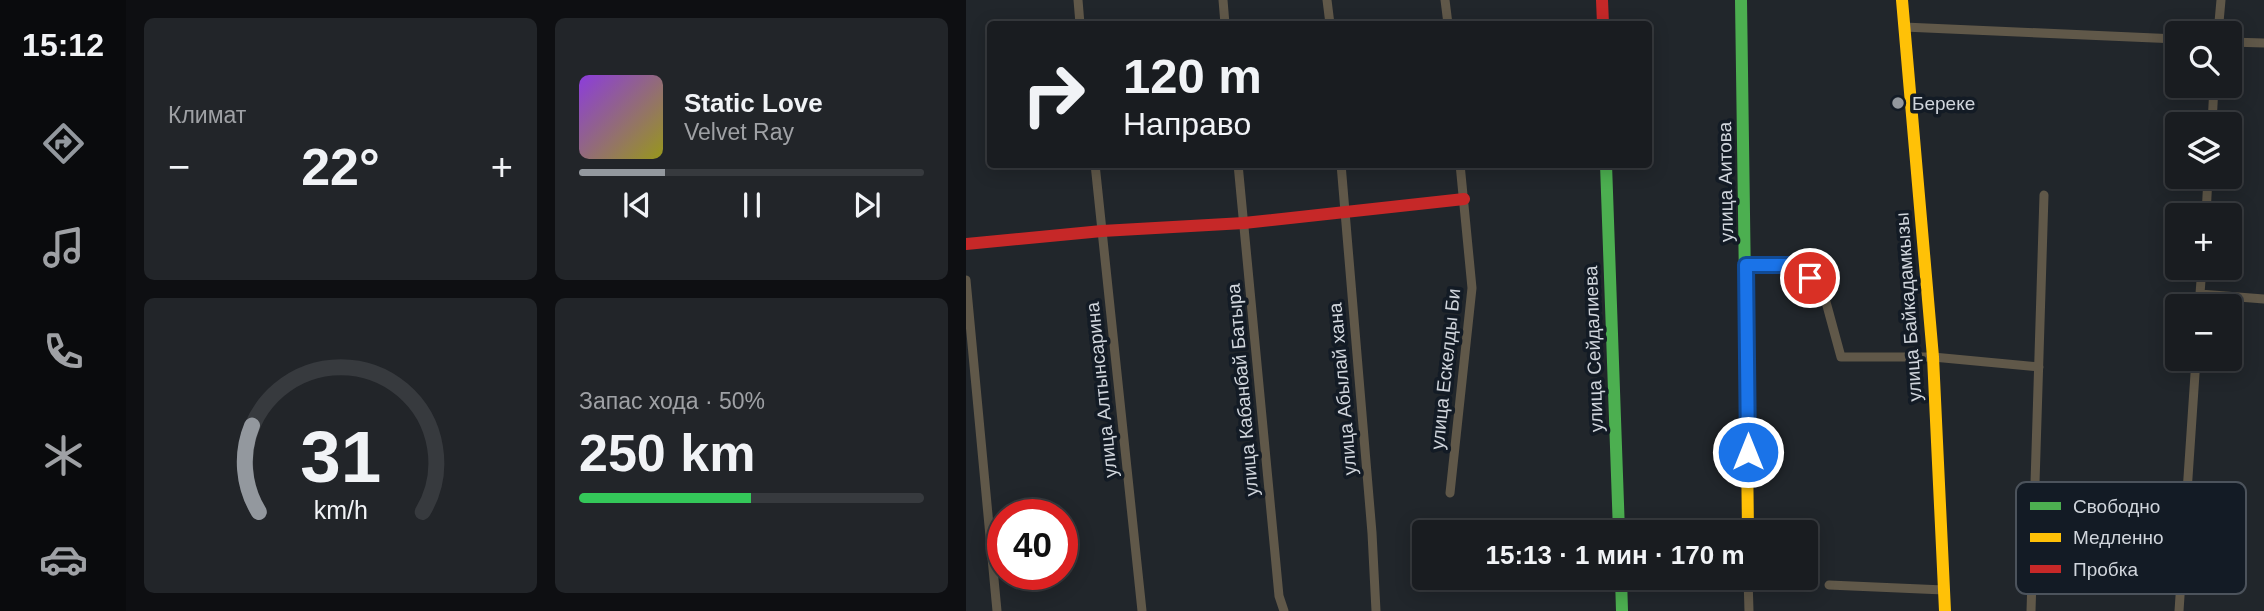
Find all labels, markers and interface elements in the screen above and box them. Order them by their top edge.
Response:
map controls [2165,21,2242,371]
button: search [2165,21,2242,98]
text: 15:12 [22,27,104,63]
icon: right [1008,49,1099,140]
text: 120 m [1123,49,1262,103]
text: Static Love [684,88,823,118]
place label: Береке [1912,93,1975,114]
marker: Береке [1890,95,1906,111]
text: Климат [168,102,246,128]
text: Направо [1123,106,1251,142]
button: layers [2165,112,2242,189]
icon: directions [39,119,88,168]
text: Velvet Ray [684,119,794,145]
street label: улица Аитова [1714,121,1737,242]
text: 22° [301,138,380,196]
text: − [168,146,190,188]
text: + [491,146,513,188]
icon: previous [618,186,656,224]
icon: pause [733,186,771,224]
icon: next [848,186,886,224]
button: + [2165,203,2242,280]
street label: улица Байкадамкызы [1891,212,1926,402]
icon: music [39,223,88,272]
pin [1780,248,1840,308]
icon: arrive [1791,259,1829,297]
street label: улица Сейдалиева [1580,265,1607,433]
street label: улица Кабанбай Батыра [1223,282,1262,497]
street label: улица Ескелды Би [1427,287,1464,451]
button: − [2165,294,2242,371]
street label: улица Алтынсарина [1082,301,1121,479]
street label: улица Абылай хана [1324,301,1361,476]
icon: phone [39,327,88,376]
text: Запас хода · 50% [579,388,765,414]
position arrow [1711,415,1785,489]
text: 31 [300,416,381,497]
text: 250 km [579,424,755,482]
icon: climate [39,431,88,480]
legend [2016,482,2246,594]
text: km/h [313,495,368,523]
text: Свободно [2073,496,2160,517]
speed limit sign: 40 [987,499,1078,590]
text: Медленно [2073,527,2163,548]
icon: car [39,535,88,584]
text: 15:13 · 1 мин · 170 m [1485,540,1745,570]
text: Пробка [2073,559,2138,580]

